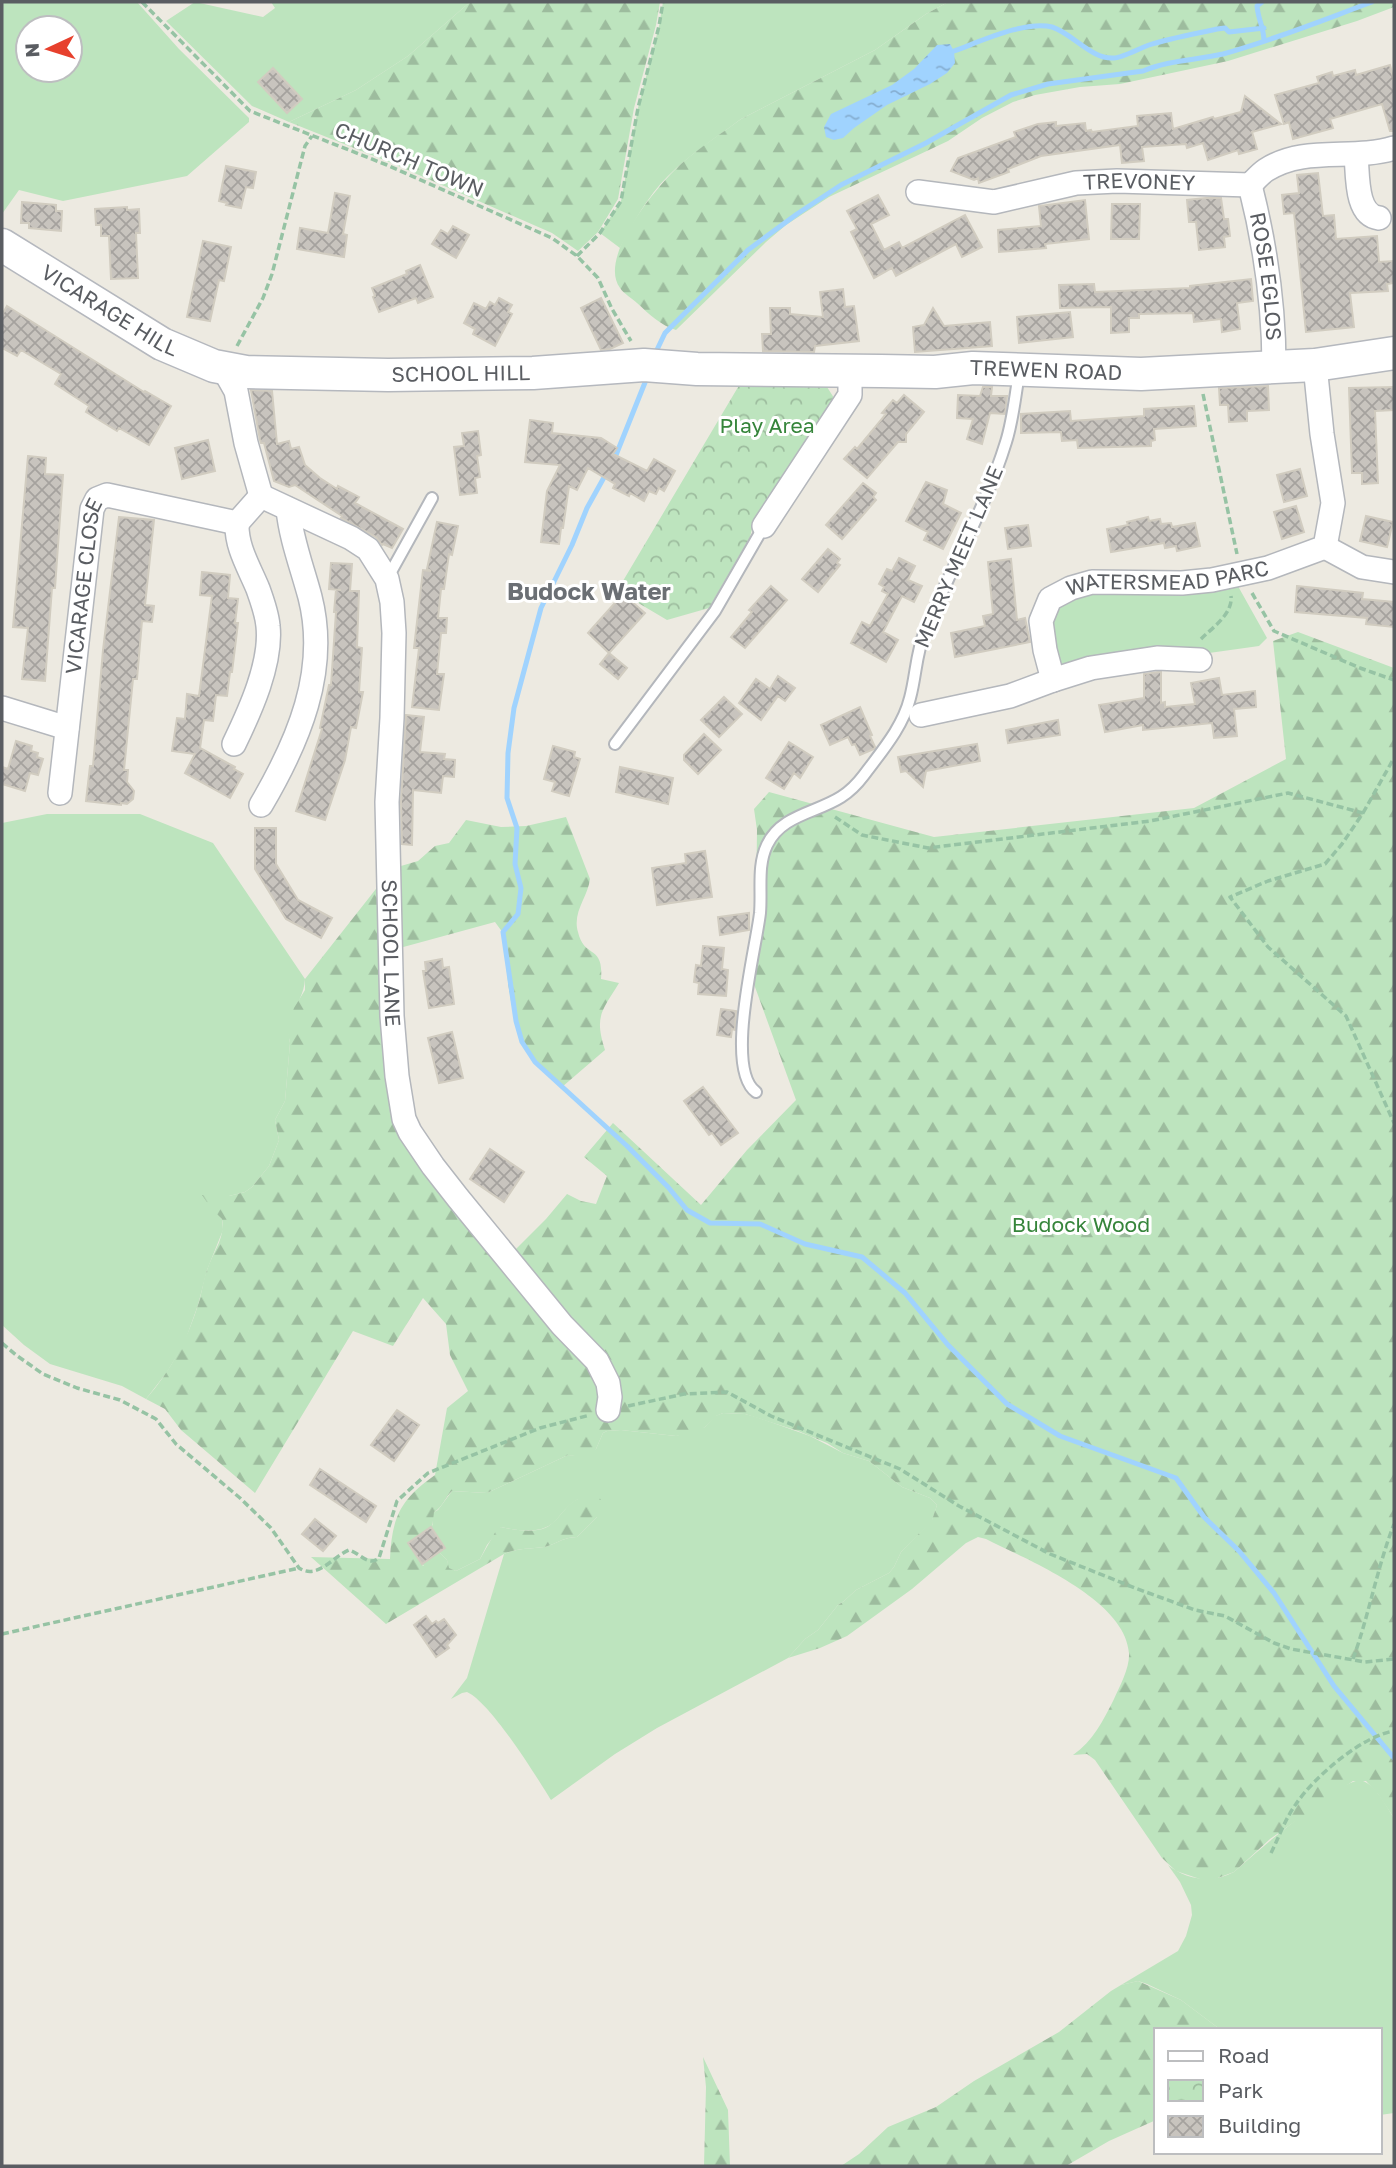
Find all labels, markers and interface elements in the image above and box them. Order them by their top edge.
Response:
north arrow [14,14,84,84]
text: N [20,42,44,58]
street label: CHURCH TOWN [331,116,488,202]
street label: TREVONEY [1082,167,1196,195]
street label: ROSE EGLOS [1245,210,1287,341]
street label: VICARAGE HILL [37,258,182,361]
street label: TREWEN ROAD [969,354,1123,385]
street label: SCHOOL HILL [391,359,530,387]
park label: Play Area [719,412,815,438]
street label: MERRY MEET LANE [908,462,1008,651]
street label: VICARAGE CLOSE [59,493,107,675]
street label: WATERSMEAD PARC [1063,554,1271,601]
district label: Budock Water [507,576,671,605]
street label: SCHOOL LANE [377,879,407,1028]
park label: Budock Wood [1012,1211,1150,1237]
legend [1154,2028,1382,2154]
text: Road [1218,2042,1269,2068]
text: Park [1218,2077,1264,2103]
text: Building [1218,2112,1301,2138]

